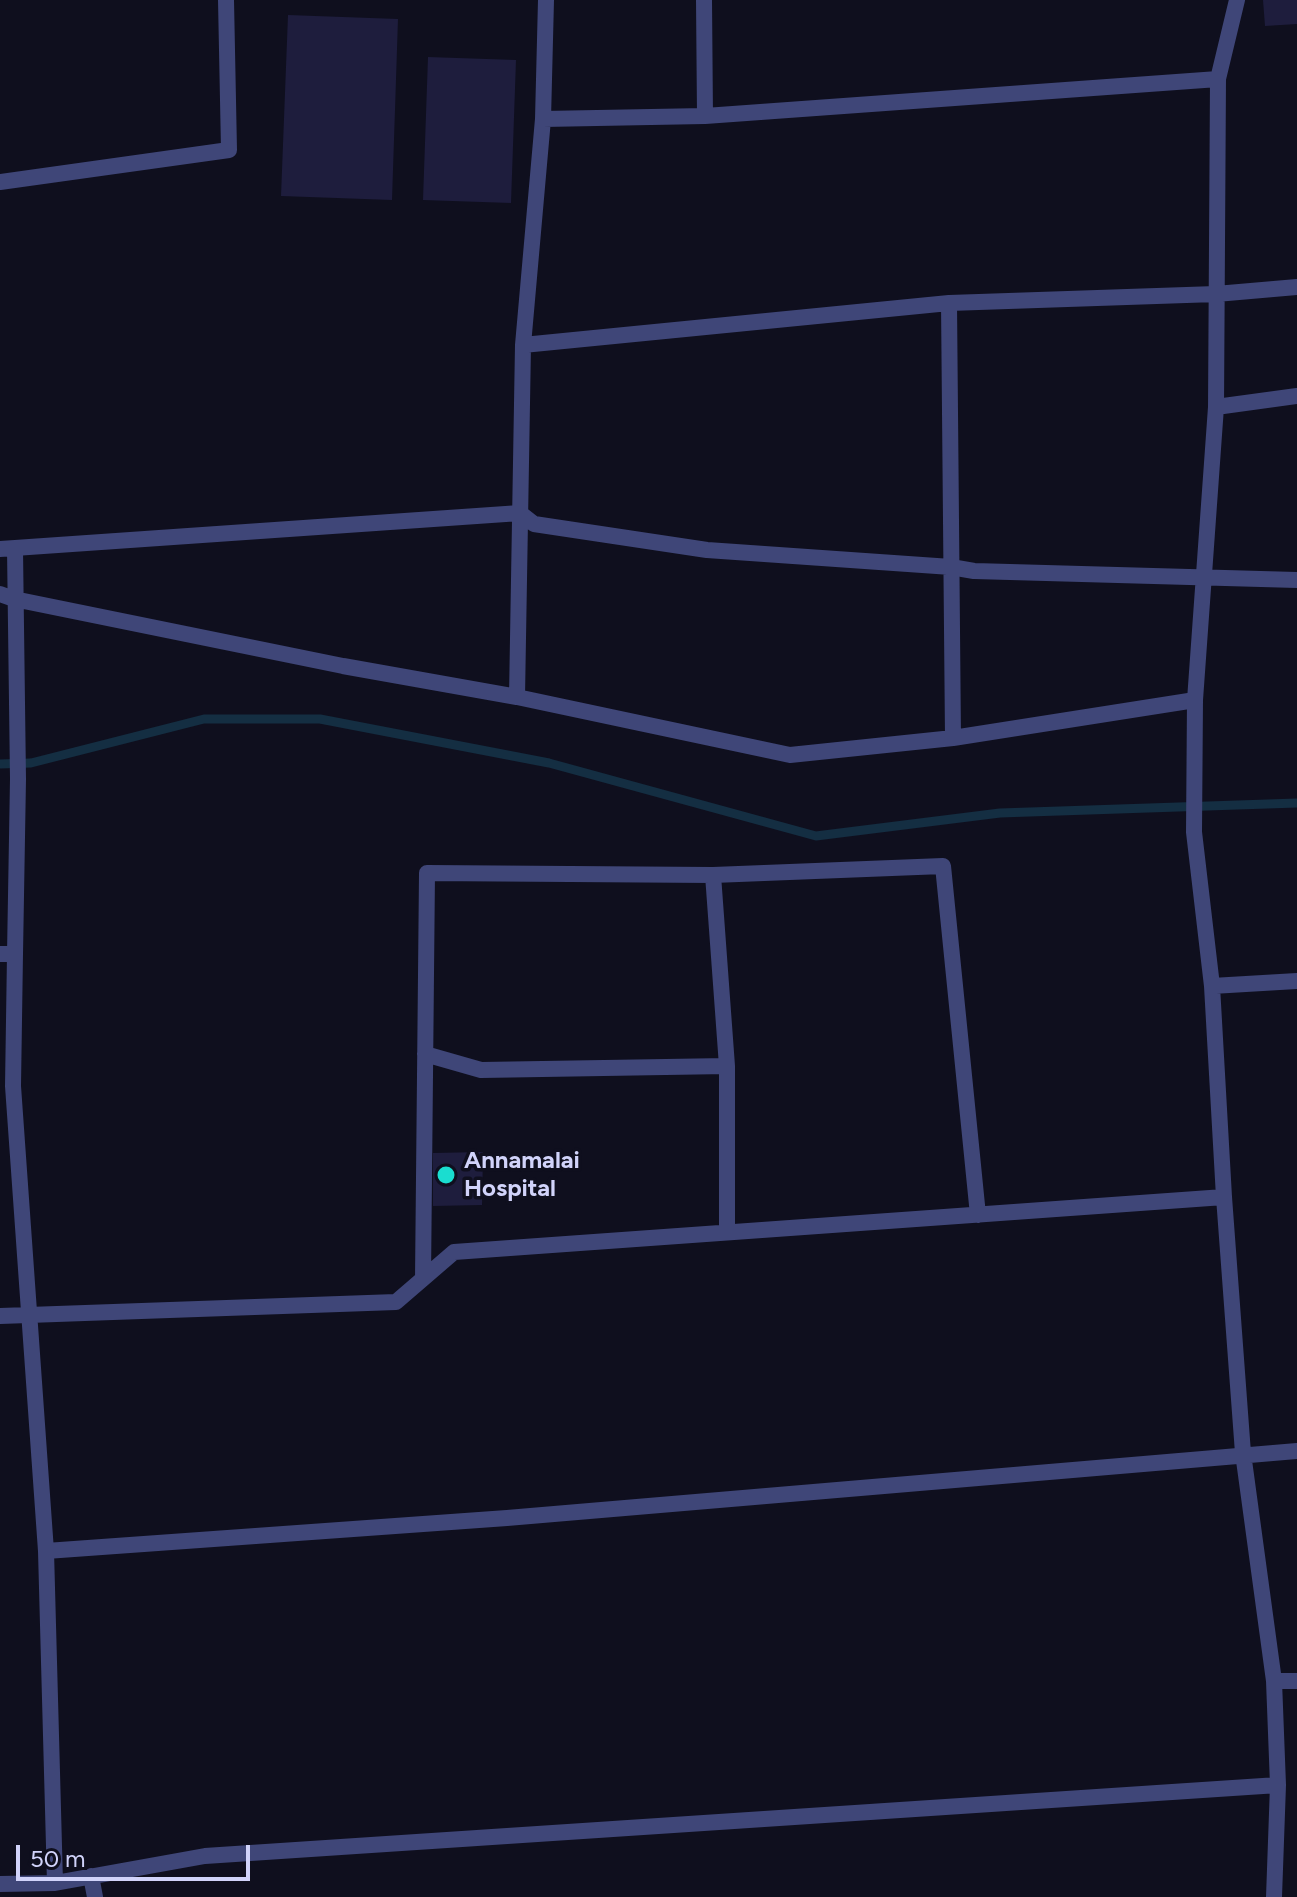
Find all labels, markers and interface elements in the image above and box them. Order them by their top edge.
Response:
place label: Annamalai Hospital [464,1147,580,1203]
marker: Annamalai Hospital [435,1164,457,1186]
scale bar [20,1829,254,1879]
text: 50 m [30,1844,86,1873]

